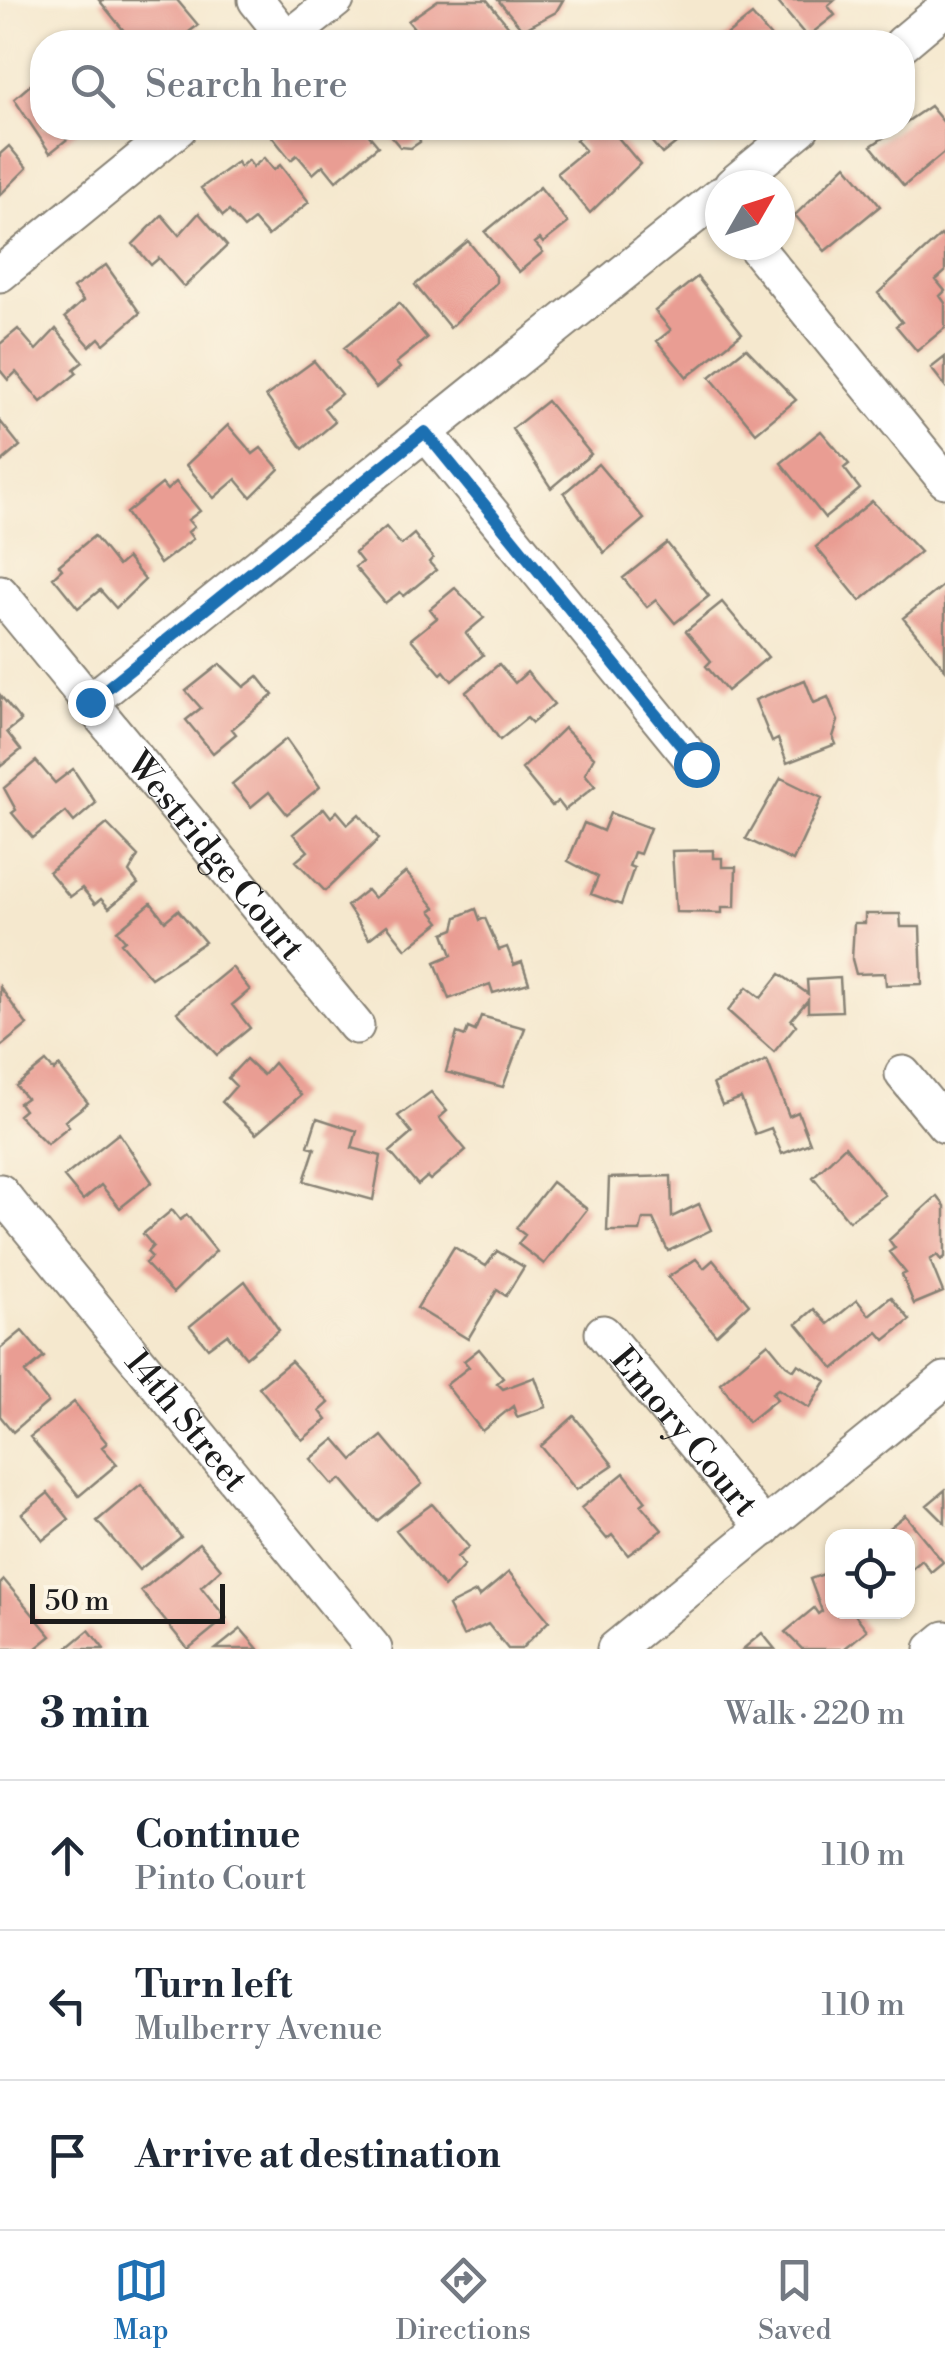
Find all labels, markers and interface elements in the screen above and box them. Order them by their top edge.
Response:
search box [30,30,915,140]
icon: search [65,58,120,113]
text: Search here [145,62,348,109]
north arrow [705,170,795,260]
route end [68,680,114,726]
route start [674,742,720,788]
street label: Westridge Court [116,743,313,970]
street label: Emory Court [601,1339,766,1526]
street label: 14th Street [115,1342,256,1501]
map controls [825,1529,915,1619]
button: locate [825,1529,915,1619]
scale bar [30,1579,225,1624]
text: 50 m [45,1584,109,1619]
text: 3 min [40,1688,149,1741]
text: Walk · 220 m [725,1694,905,1734]
text: Continue [135,1812,300,1859]
icon: ahead [40,1828,95,1883]
text: 110 m [822,1835,905,1875]
text: Pinto Court [135,1859,306,1899]
text: Turn left [135,1962,292,2009]
icon: left [40,1978,95,2033]
text: 110 m [822,1985,905,2025]
text: Mulberry Avenue [135,2009,382,2049]
icon: arrive [40,2128,95,2183]
text: Arrive at destination [135,2132,501,2179]
tab: Map [114,2253,169,2348]
tab: Directions [396,2253,531,2348]
tab: Saved [758,2253,831,2348]

